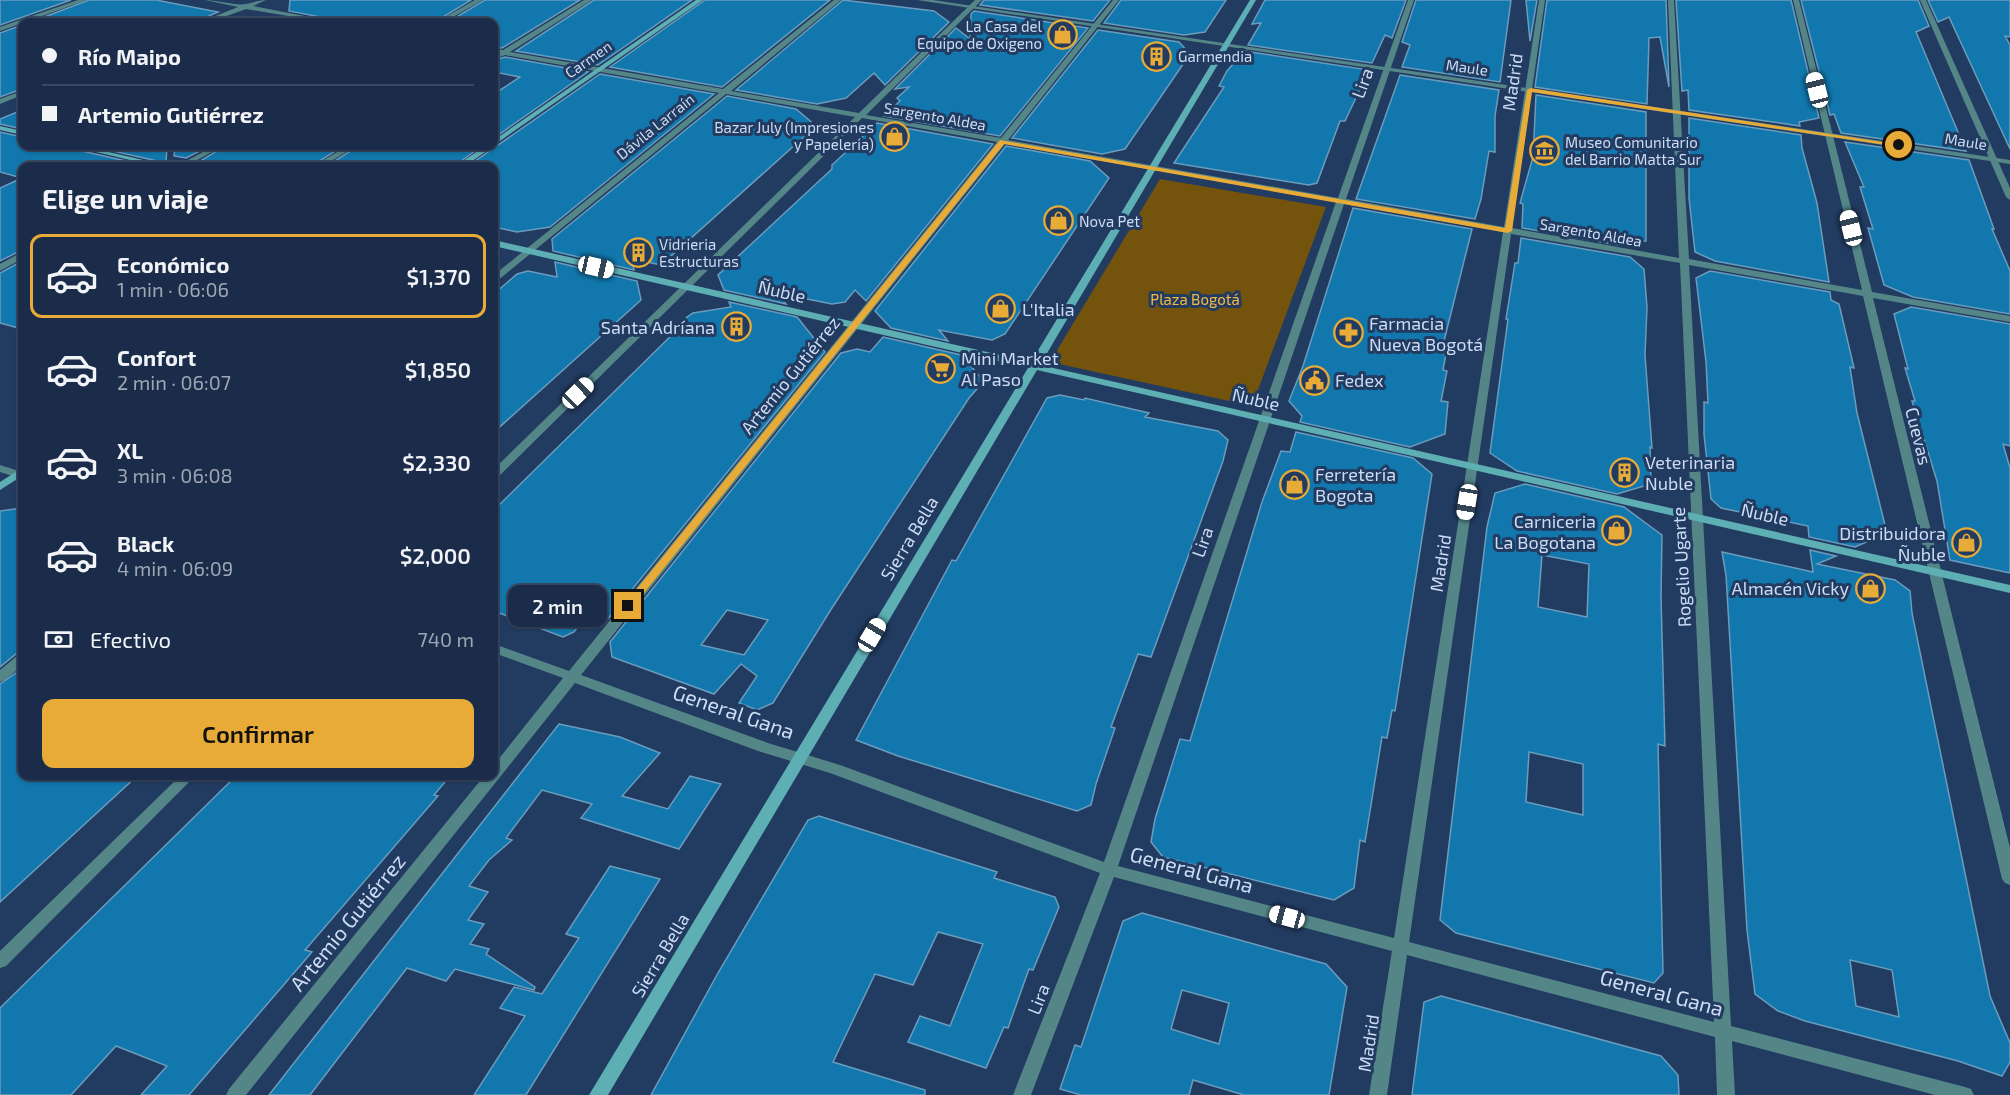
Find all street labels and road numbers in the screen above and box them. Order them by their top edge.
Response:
street label: Carmen [561,37,615,81]
street label: Madrid [1497,52,1527,112]
street label: Maule [1445,55,1489,79]
street label: Lira [1346,65,1378,101]
street label: Dávila Larraín [613,89,697,163]
street label: Sargento Aldea [882,98,988,134]
street label: Maule [1944,129,1988,153]
street label: Sargento Aldea [1538,214,1644,250]
street label: Ñuble [756,275,808,307]
street label: Artemio Gutiérrez [736,312,844,438]
street label: Ñuble [1230,383,1282,415]
street label: Cuevas [1901,405,1937,467]
street label: Sierra Bella [875,492,943,584]
street label: Ñuble [1739,498,1791,530]
street label: Rogelio Ugarte [1667,506,1695,628]
street label: Lira [1187,524,1217,560]
street label: Madrid [1425,533,1455,593]
street label: General Gana [670,679,798,743]
street label: General Gana [1128,841,1256,897]
street label: Artemio Gutiérrez [284,848,410,996]
street label: Sierra Bella [626,909,694,1001]
street label: General Gana [1598,964,1726,1020]
street label: Lira [1022,981,1054,1017]
street label: Madrid [1353,1013,1383,1073]

